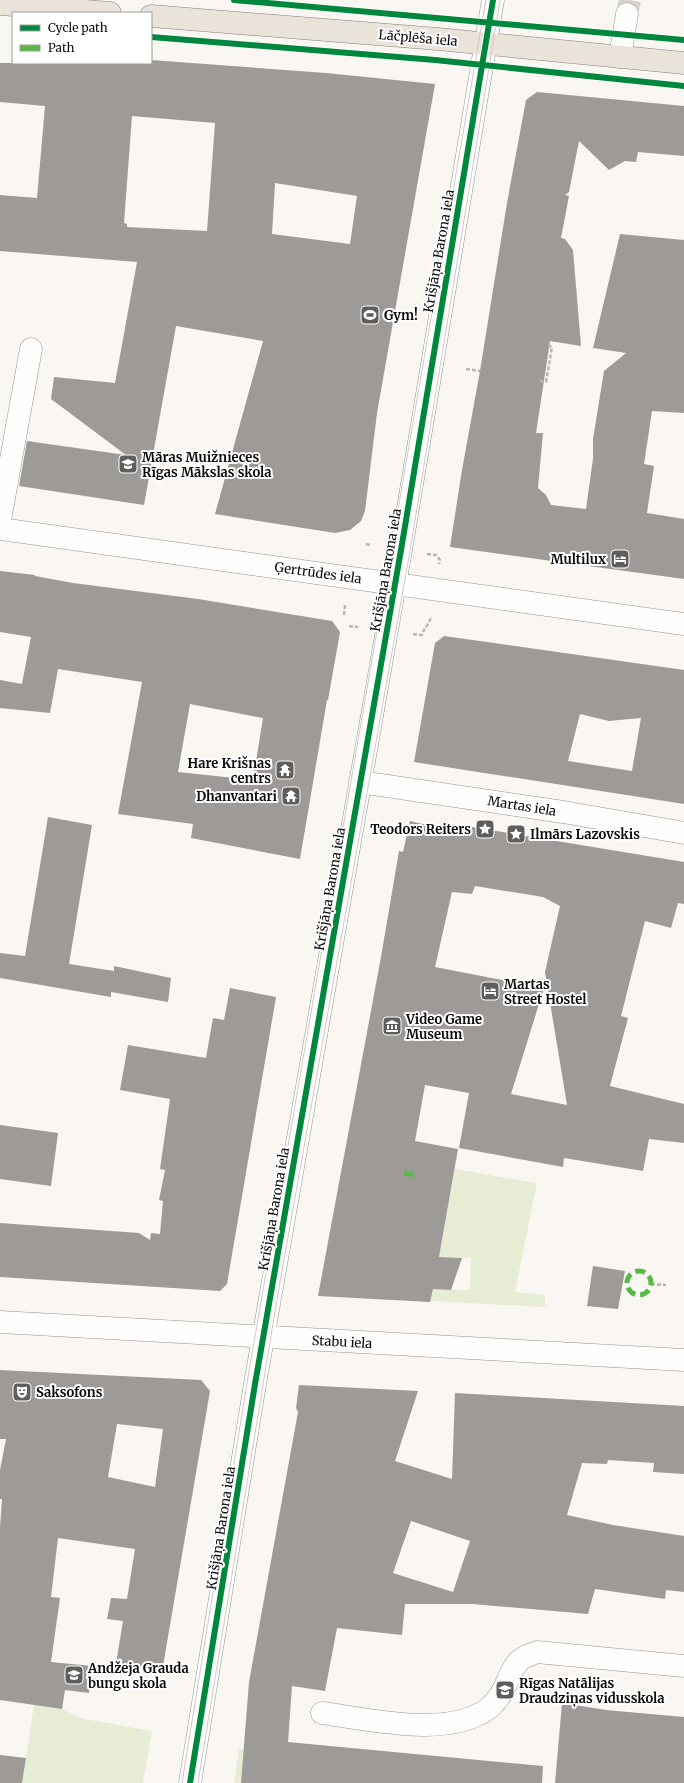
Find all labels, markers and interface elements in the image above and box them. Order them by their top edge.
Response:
legend [12,12,152,64]
text: Cycle path [48,20,108,35]
street label: Lāčplēša iela [378,26,458,50]
text: Path [48,40,74,55]
street label: Krišjāņa Barona iela [420,188,458,314]
sports icon: Gym! [359,304,381,326]
place label: Gym! [384,307,418,324]
place label: Māras Muižnieces Rīgas Mākslas skola [142,449,272,481]
school or university icon: Māras Muižnieces Rīgas Mākslas skola [117,453,139,475]
street label: Krišjāņa Barona iela [367,507,405,633]
hotel icon: Multilux [609,548,631,570]
place label: Multilux [551,551,606,568]
street label: Ģertrūdes iela [273,558,363,588]
place label: Hare Krišnas centrs [188,755,271,787]
temple icon: Hare Krišnas centrs [274,759,296,781]
temple icon: Dhanvantari [280,785,302,807]
place label: Dhanvantari [196,788,278,805]
street label: Martas iela [486,792,558,820]
place icon: Teodors Reiters [474,818,496,840]
place label: Teodors Reiters [370,821,471,838]
place icon: Ilmārs Lazovskis [505,823,527,845]
street label: Krišjāņa Barona iela [311,826,349,952]
place label: Ilmārs Lazovskis [530,826,640,843]
place label: Martas Street Hostel [504,976,586,1008]
hotel icon: Martas Street Hostel [479,980,501,1002]
place label: Video Game Museum [405,1011,482,1043]
museum icon: Video Game Museum [381,1015,403,1037]
street label: Krišjāņa Barona iela [255,1146,293,1272]
street label: Stabu iela [311,1332,373,1352]
theatre icon: Saksofons [11,1381,33,1403]
place label: Saksofons [36,1384,103,1401]
street label: Krišjāņa Barona iela [203,1465,239,1591]
place label: Andžeja Grauda bungu skola [87,1660,189,1692]
school or university icon: Andžeja Grauda bungu skola [63,1664,85,1686]
place label: Rīgas Natālijas Draudziņas vidusskola [519,1675,665,1708]
school or university icon: Rīgas Natālijas Draudziņas vidusskola [494,1679,516,1701]

